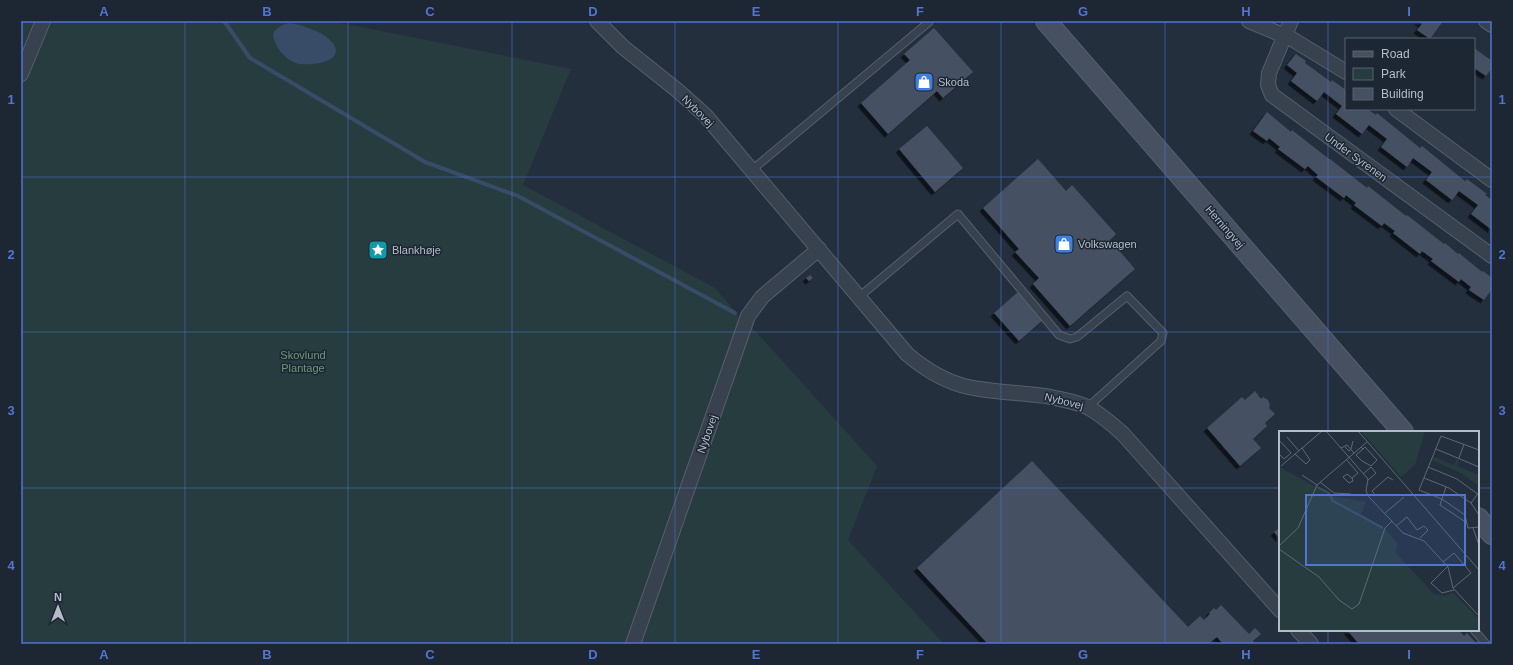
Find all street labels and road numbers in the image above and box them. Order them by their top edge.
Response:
street label: Nybovej [680,93,716,129]
street label: Under Syrenen [1323,130,1389,184]
street label: Herningvej [1203,203,1247,251]
street label: Nybovej [1043,390,1085,412]
street label: Nybovej [695,413,719,455]

